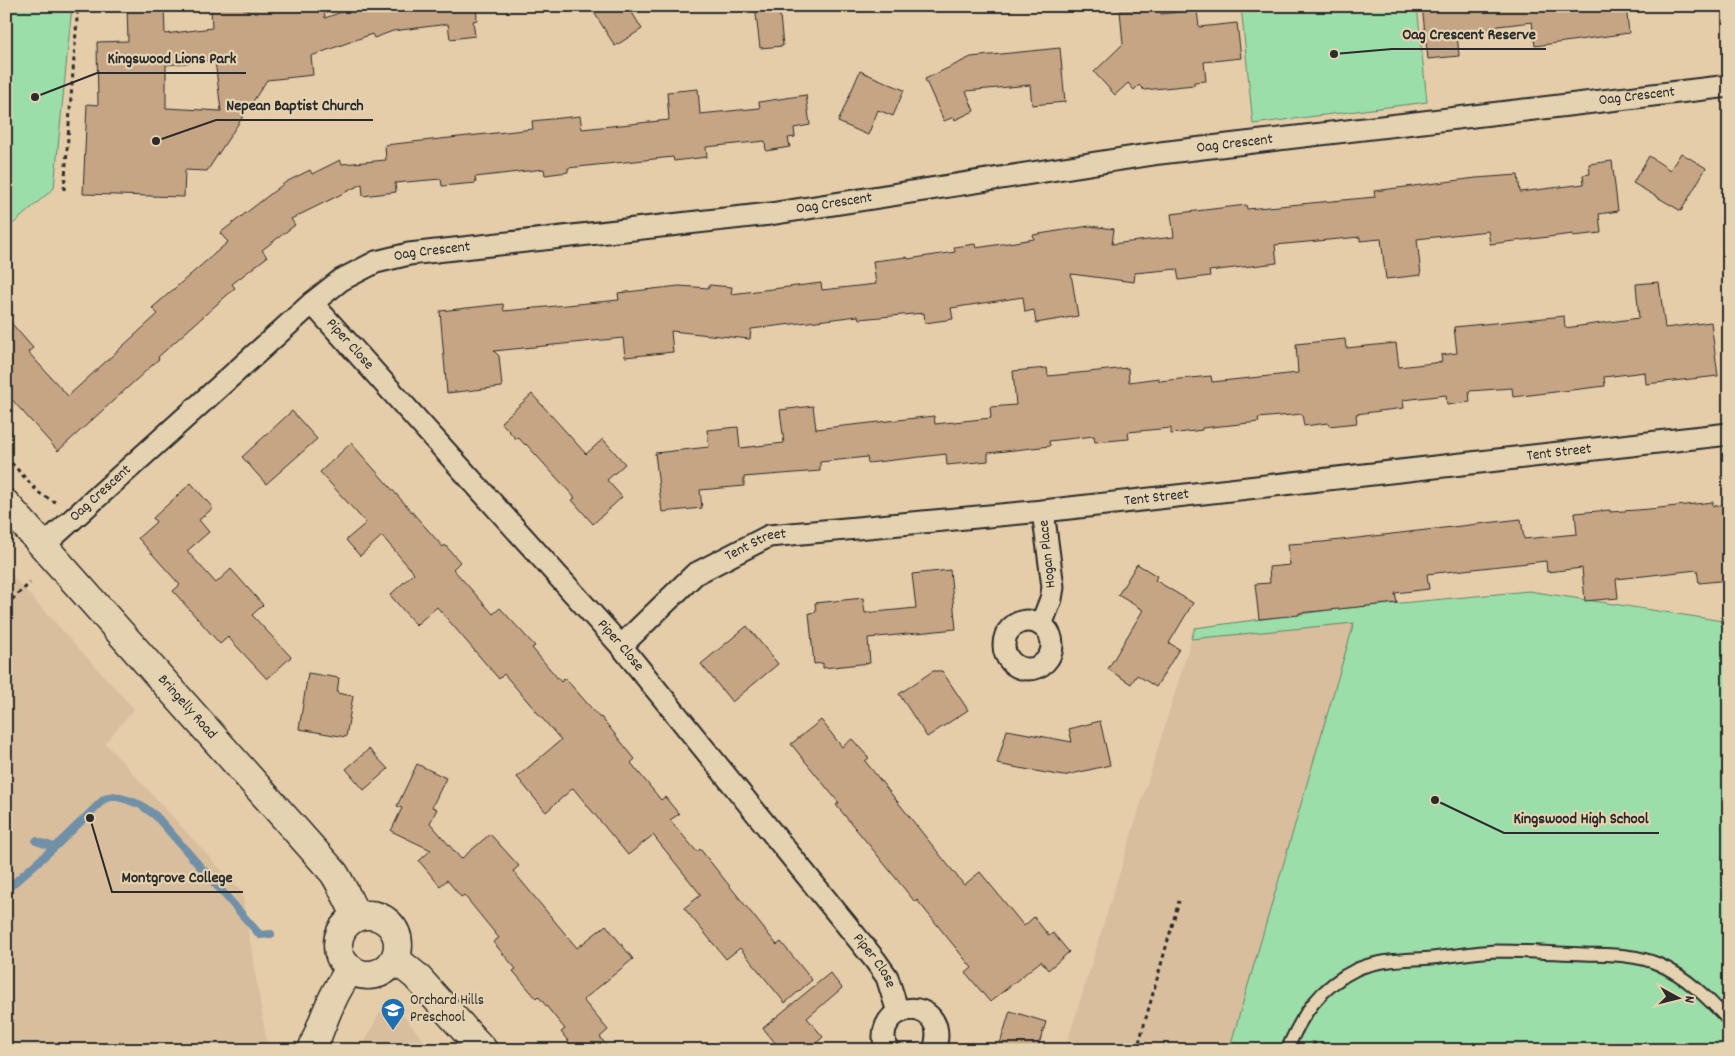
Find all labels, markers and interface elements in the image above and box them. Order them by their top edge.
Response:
callout: Oag Crescent Reserve [1392,18,1546,49]
text: Oag Crescent Reserve [1402,24,1536,47]
callout: Kingswood Lions Park [97,42,246,73]
text: Kingswood Lions Park [108,48,237,71]
street label: Oag Crescent [1598,81,1677,112]
callout: Nepean Baptist Church [216,89,373,120]
text: Nepean Baptist Church [226,95,364,118]
street label: Oag Crescent [1195,129,1275,160]
street label: Oag Crescent [795,187,874,221]
street label: Oag Crescent [392,236,472,268]
street label: Piper Close [320,314,379,376]
street label: Tent Street [1526,438,1593,468]
street label: Oag Crescent [65,460,137,528]
street label: Tent Street [1123,484,1191,513]
street label: Hogan Place [1033,518,1063,589]
street label: Tent Street [721,523,787,568]
street label: Piper Close [591,615,649,677]
street label: Bringelly Road [152,670,222,745]
callout: Kingswood High School [1504,802,1659,833]
text: Kingswood High School [1513,808,1649,831]
callout: Montgrove College [112,861,243,892]
text: Montgrove College [122,867,232,890]
street label: Piper Close [847,929,901,991]
north arrow [1652,974,1702,1024]
place label: Orchard Hills Preschool [410,990,484,1029]
text: N [1679,995,1699,1004]
school or university icon: Orchard Hills Preschool [380,997,406,1031]

